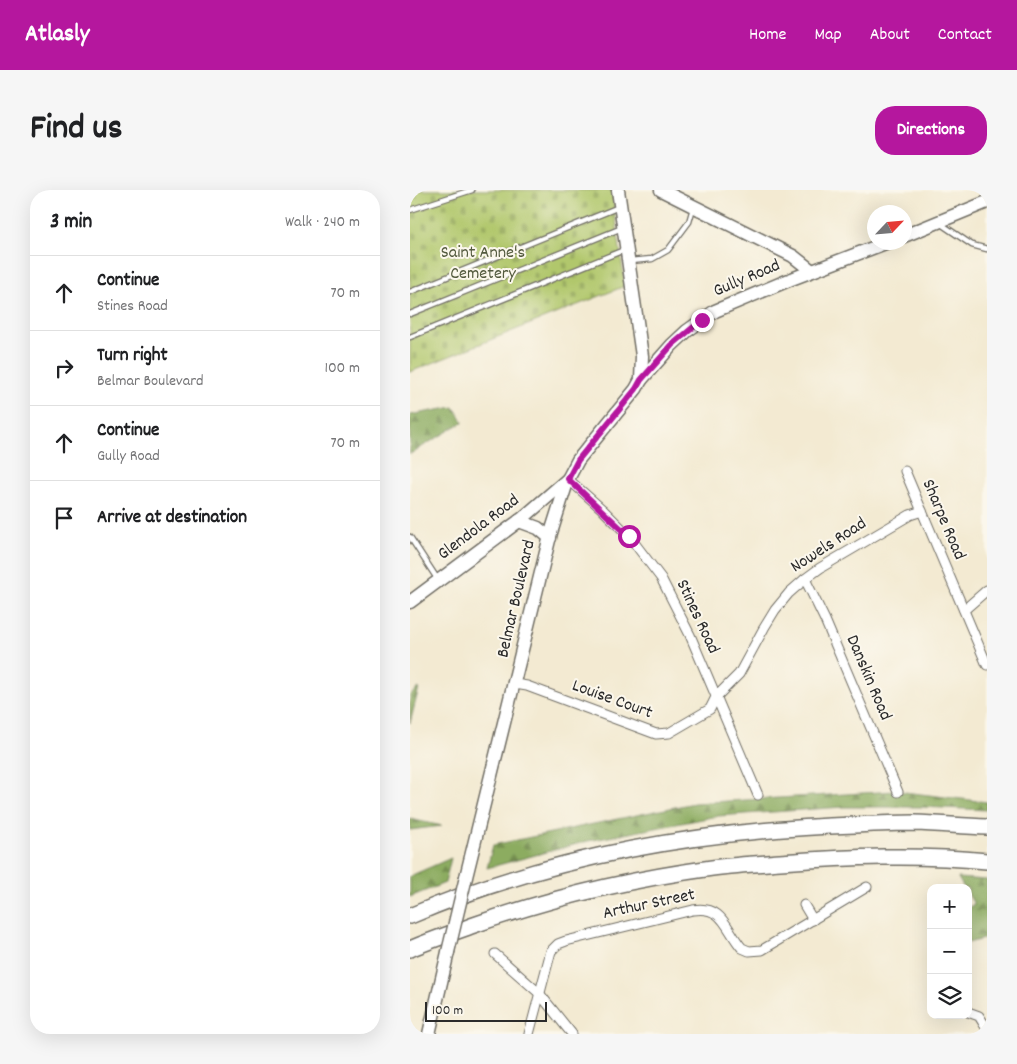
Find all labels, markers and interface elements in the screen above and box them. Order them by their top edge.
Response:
text: Atlasly [25,18,89,52]
text: Home [749,23,786,48]
text: Map [814,23,842,48]
text: About [870,23,910,48]
text: Contact [938,23,992,48]
text: Find us [30,105,122,155]
button: Directions [875,106,987,155]
north arrow [867,205,912,250]
text: 3 min [50,208,92,238]
text: Walk · 240 m [285,211,360,234]
park label: Saint Anne's Cemetery [441,241,525,287]
street label: Gully Road [710,254,784,304]
text: Continue [97,268,159,295]
icon: ahead [50,279,78,307]
text: 70 m [330,282,360,305]
text: Stines Road [97,295,168,318]
route end [691,309,714,332]
text: Turn right [97,343,168,370]
icon: right [50,354,78,382]
text: 100 m [324,357,360,380]
text: Belmar Boulevard [97,370,204,393]
text: Continue [97,418,159,445]
icon: ahead [50,429,78,457]
text: 70 m [330,432,360,455]
text: Gully Road [97,445,160,468]
street label: Sharpe Road [915,476,971,564]
street label: Glendola Road [433,489,525,567]
icon: arrive [50,504,78,532]
text: Arrive at destination [97,505,247,532]
street label: Nowels Road [786,512,872,580]
route start [618,525,641,548]
street label: Belmar Boulevard [491,538,543,660]
street label: Stines Road [669,576,725,658]
street label: Danskin Road [839,632,897,724]
street label: Louise Court [568,674,656,726]
street label: Arthur Street [601,883,698,927]
map controls [927,884,972,1019]
button: + [927,884,972,929]
button: − [927,929,972,974]
button: layers [927,974,972,1019]
scale bar [425,999,548,1022]
text: 100 m [432,1001,463,1021]

